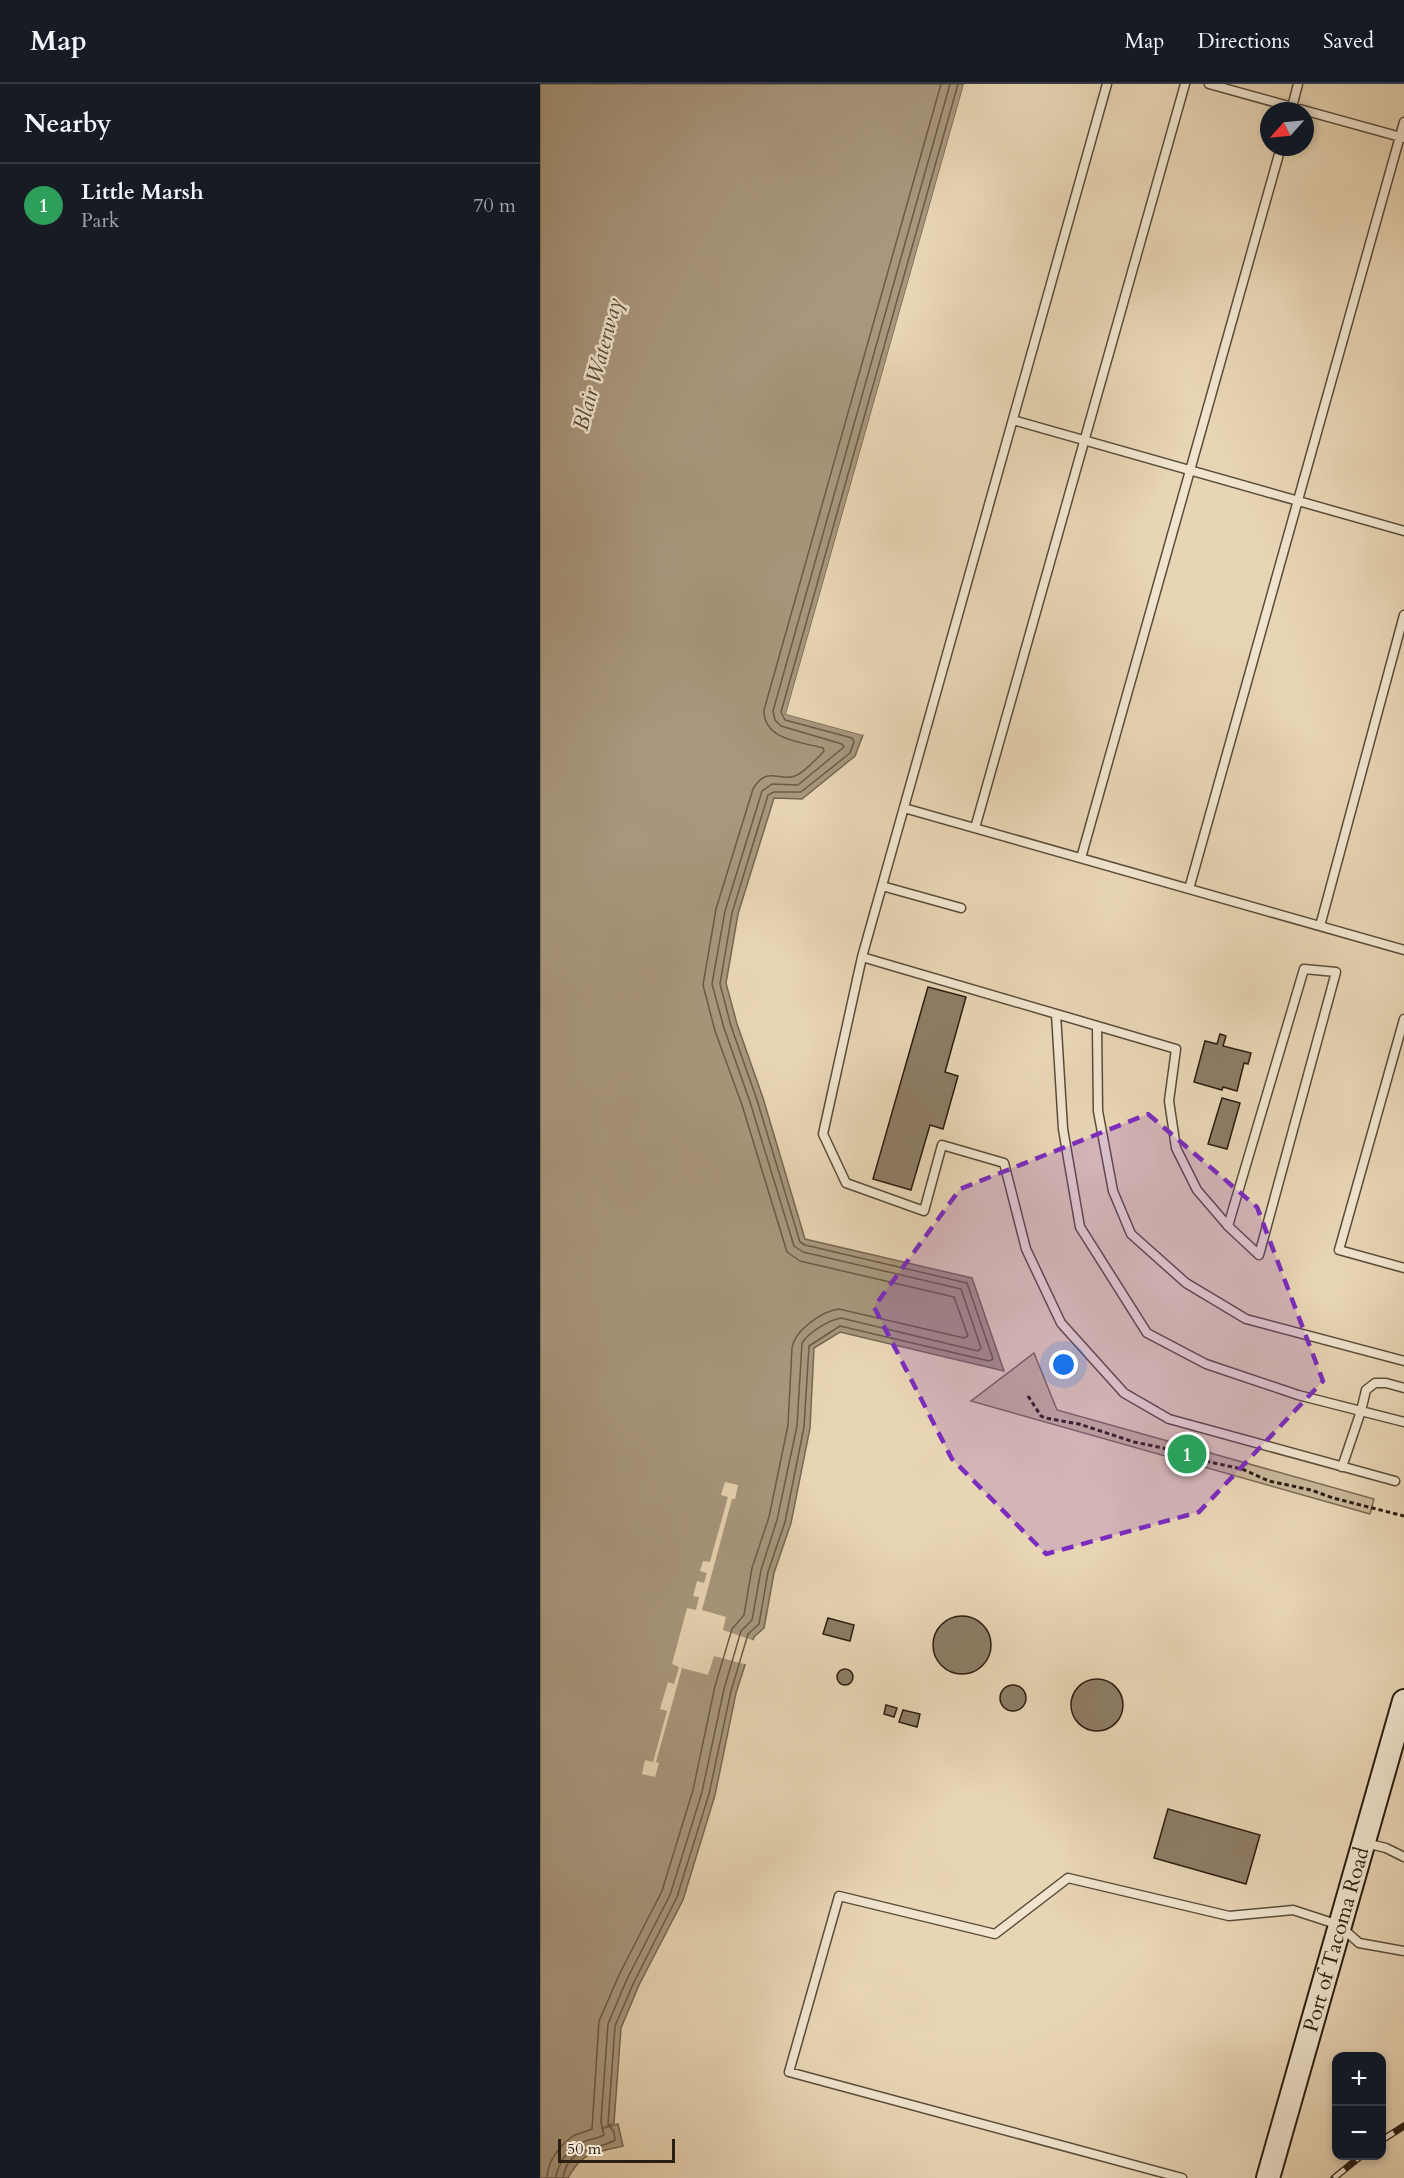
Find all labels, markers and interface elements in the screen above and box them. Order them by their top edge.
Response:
text: Map [30,22,87,60]
text: Map [1124,27,1164,56]
text: Directions [1197,27,1290,56]
text: Saved [1323,27,1374,56]
north arrow [1260,102,1314,156]
text: Nearby [24,106,112,141]
text: Little Marsh [81,177,204,207]
text: 1 [38,192,49,219]
text: 70 m [473,192,516,219]
text: Park [81,207,119,234]
water label: Blair Waterway [566,294,630,434]
your location [1049,1350,1078,1379]
pin: 1 [1168,1432,1206,1476]
street label: Port of Tacoma Road [1296,1844,1377,2036]
map controls [1332,2052,1386,2160]
button: + [1332,2052,1386,2106]
button: − [1332,2106,1386,2160]
scale bar [558,2136,675,2164]
text: 50 m [567,2138,601,2160]

